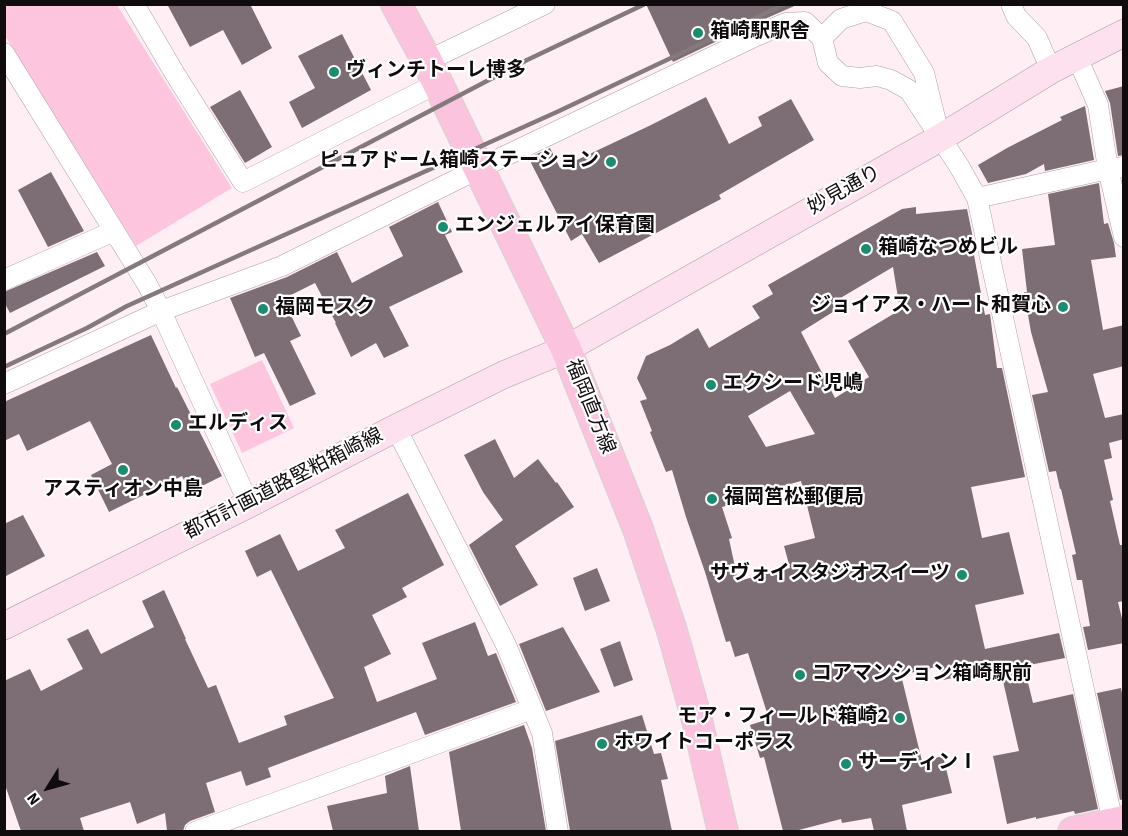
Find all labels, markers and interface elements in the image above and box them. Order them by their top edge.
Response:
place label: 箱崎駅駅舎 [710,21,810,45]
marker: 箱崎駅駅舎 [691,26,705,40]
place label: ヴィンチトーレ博多 [346,60,526,84]
marker: ヴィンチトーレ博多 [327,65,341,79]
place label: ピュアドーム箱崎ステーション [319,150,599,174]
marker: ピュアドーム箱崎ステーション [604,155,618,169]
street label: 妙見通り [804,161,886,221]
place label: エンジェルアイ保育園 [455,215,655,239]
marker: エンジェルアイ保育園 [436,220,450,234]
place label: 箱崎なつめビル [878,237,1018,261]
marker: 箱崎なつめビル [859,242,873,256]
place label: ジョイアス・ハート和賀心 [811,295,1051,319]
place label: 福岡モスク [275,297,375,321]
marker: ジョイアス・ハート和賀心 [1056,300,1070,314]
marker: 福岡モスク [256,302,270,316]
street label: 福岡直方線 [559,356,619,458]
place label: エクシード児嶋 [723,373,863,397]
marker: エクシード児嶋 [704,378,718,392]
place label: エルディス [188,413,288,437]
marker: エルディス [169,418,183,432]
street label: 都市計画道路堅粕箱崎線 [181,424,387,546]
marker: アスティオン中島 [116,463,130,477]
place label: アスティオン中島 [43,479,203,503]
place label: 福岡筥松郵便局 [724,487,864,511]
marker: 福岡筥松郵便局 [705,492,719,506]
place label: サヴォイスタジオスイーツ [710,563,950,587]
marker: サヴォイスタジオスイーツ [955,568,969,582]
place label: コアマンション箱崎駅前 [812,663,1032,687]
marker: コアマンション箱崎駅前 [793,668,807,682]
place label: モア・フィールド箱崎2 [677,706,888,730]
marker: モア・フィールド箱崎2 [893,711,907,725]
place label: ホワイトコーポラス [614,732,794,756]
marker: ホワイトコーポラス [595,737,609,751]
place label: サーディンⅠ [858,752,978,776]
marker: サーディンⅠ [839,757,853,771]
north arrow [18,758,78,818]
text: N [22,788,46,810]

